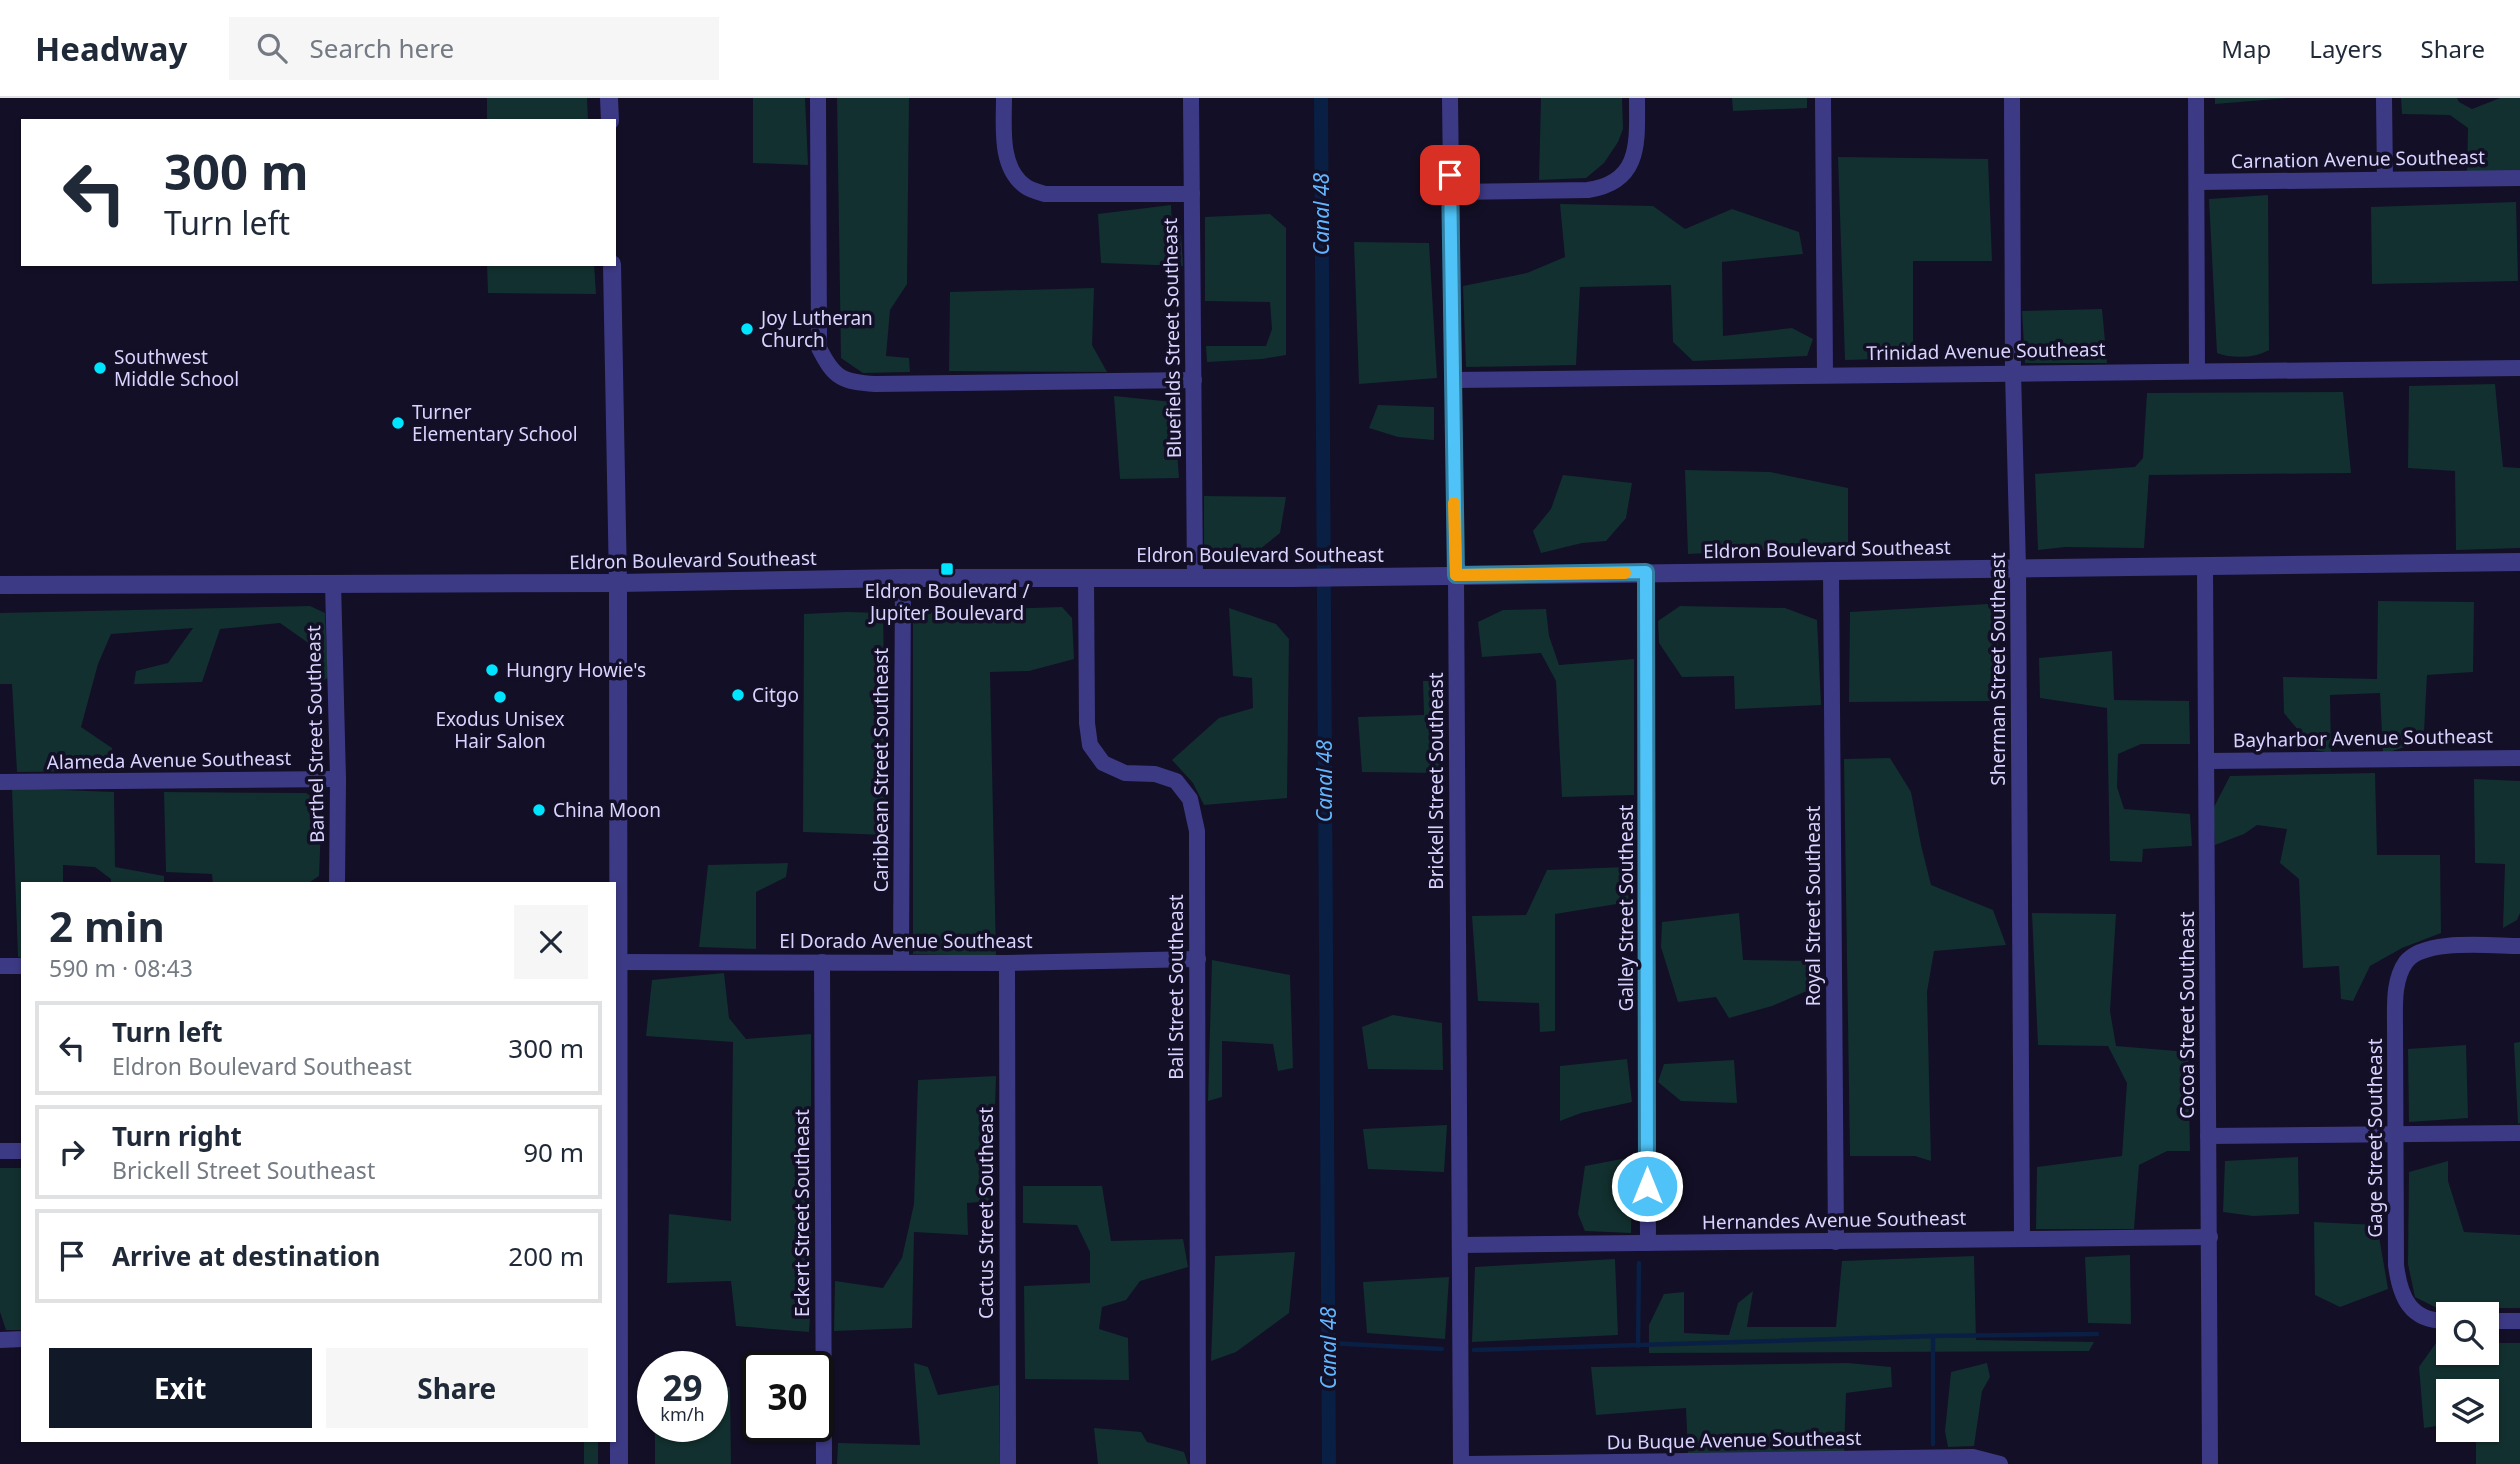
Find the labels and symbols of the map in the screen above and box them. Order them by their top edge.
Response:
street label: Carnation Avenue Southeast [2231,144,2485,174]
pin [1420,145,1480,205]
water label: Canal 48 [1307,172,1335,255]
street label: Bluefields Street Southeast [1157,218,1187,458]
place label: Joy Lutheran Church [759,305,873,353]
marker: Joy Lutheran Church [739,321,755,337]
street label: Trinidad Avenue Southeast [1866,336,2106,366]
place label: Southwest Middle School [114,344,239,392]
marker: Southwest Middle School [92,360,108,376]
place label: Turner Elementary School [412,399,578,447]
marker: Turner Elementary School [390,415,406,431]
street label: Eldron Boulevard Southeast [1703,534,1951,564]
street label: Eldron Boulevard Southeast [1136,542,1384,568]
street label: Eldron Boulevard Southeast [569,545,817,575]
street label: Sherman Street Southeast [1985,552,2011,786]
marker: Eldron Boulevard / Jupiter Boulevard [939,561,955,577]
place label: Eldron Boulevard / Jupiter Boulevard [864,578,1030,626]
street label: Barthel Street Southeast [300,625,330,843]
street label: Caribbean Street Southeast [868,648,894,892]
place label: Hungry Howie's [506,657,646,683]
marker: Hungry Howie's [484,662,500,678]
street label: Brickell Street Southeast [1423,672,1449,890]
place label: Citgo [752,682,799,708]
marker: Citgo [730,687,746,703]
marker: Exodus Unisex Hair Salon [492,689,508,705]
place label: Exodus Unisex Hair Salon [435,706,565,754]
street label: Bayharbor Avenue Southeast [2233,723,2493,753]
water label: Canal 48 [1310,739,1338,822]
street label: Alameda Avenue Southeast [46,745,292,775]
place label: China Moon [553,797,661,823]
marker: China Moon [531,802,547,818]
street label: Galley Street Southeast [1613,804,1639,1011]
street label: Royal Street Southeast [1800,806,1826,1006]
street label: Bali Street Southeast [1163,894,1189,1080]
street label: Cocoa Street Southeast [2174,911,2200,1119]
street label: El Dorado Avenue Southeast [779,928,1033,954]
street label: Gage Street Southeast [2362,1038,2388,1238]
street label: Cactus Street Southeast [973,1107,999,1319]
street label: Eckert Street Southeast [789,1109,815,1317]
position arrow [1610,1149,1684,1223]
street label: Hernandes Avenue Southeast [1702,1205,1967,1235]
water label: Canal 48 [1314,1306,1342,1389]
speed limit sign: 30 [742,1351,833,1442]
street label: Du Buque Avenue Southeast [1606,1425,1862,1455]

